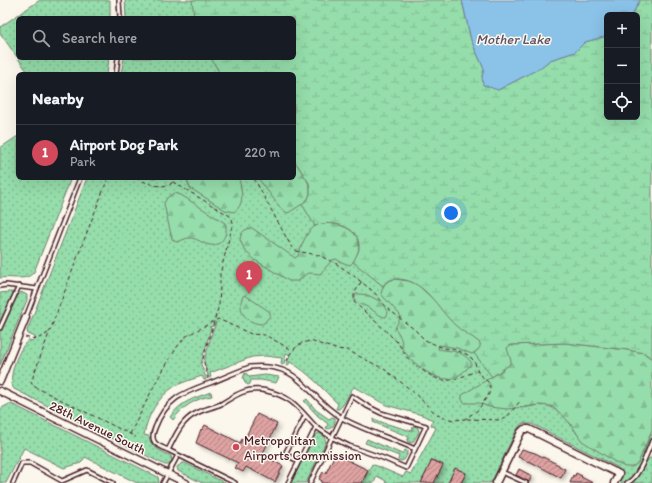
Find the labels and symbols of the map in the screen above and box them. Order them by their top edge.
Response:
water label: Mother Lake [476,31,551,48]
your location [441,203,461,223]
pin: 1 [236,261,262,294]
street label: 28th Avenue South [47,398,149,457]
place label: Metropolitan Airports Commission [244,433,362,463]
marker: Metropolitan Airports Commission [231,442,241,452]

